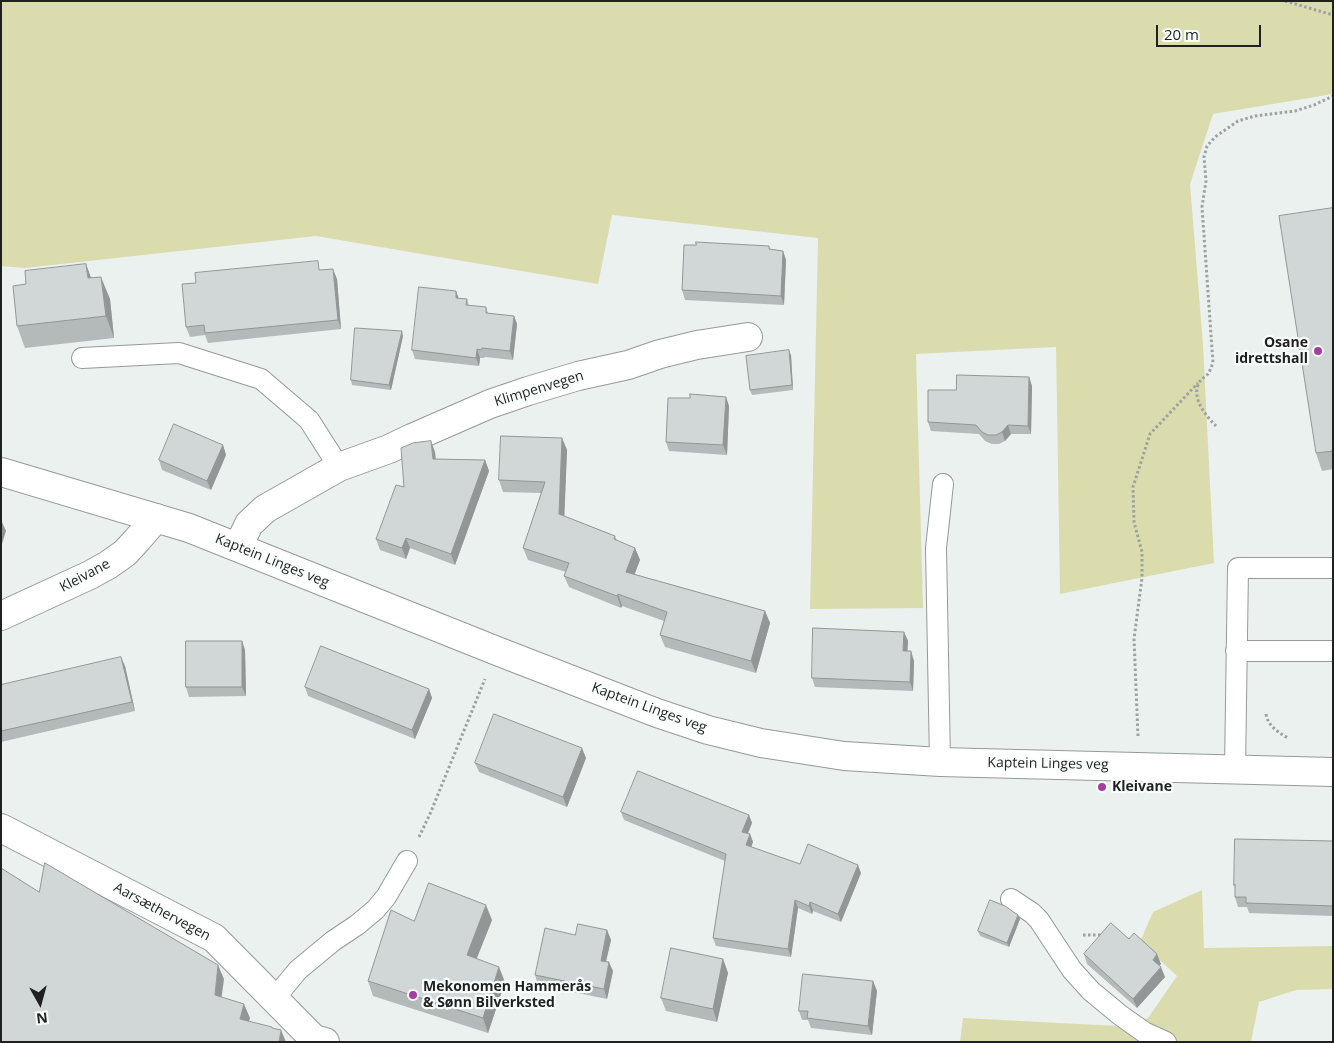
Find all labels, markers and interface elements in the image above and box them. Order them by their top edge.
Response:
scale bar [1159,15,1264,47]
text: 20 m [1164,24,1199,44]
place label: Osane idrettshall [1235,335,1308,368]
marker: Osane idrettshall [1312,345,1324,357]
street label: Klimpenvegen [492,367,586,411]
street label: Kaptein Linges veg [213,531,331,591]
street label: Kleivane [57,556,113,596]
street label: Kaptein Linges veg [589,679,709,737]
street label: Kaptein Linges veg [987,755,1109,773]
place label: Kleivane [1112,779,1172,795]
marker: Kleivane [1096,781,1108,793]
street label: Aarsæthervegen [111,879,213,945]
north arrow [15,978,65,1028]
place label: Mekonomen Hammerås & Sønn Bilverksted [423,979,591,1012]
marker: Mekonomen Hammerås & Sønn Bilverksted [407,989,419,1001]
text: N [35,1008,49,1029]

